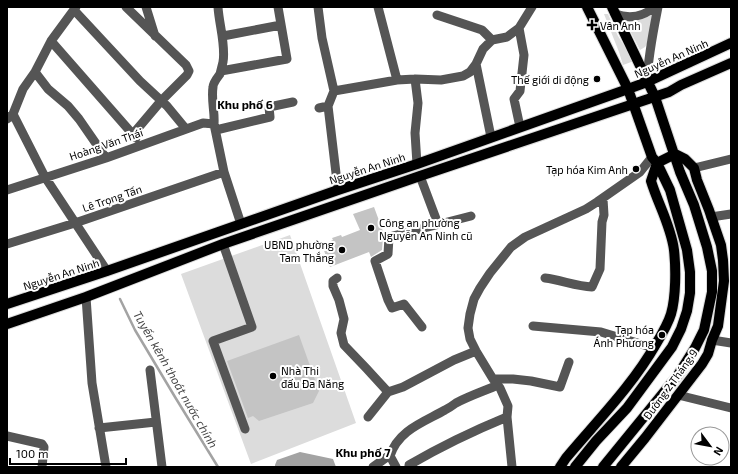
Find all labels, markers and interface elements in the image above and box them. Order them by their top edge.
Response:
place label: Vân Anh [600,19,641,32]
marker: Vân Anh [587,20,597,30]
street label: Nguyễn An Ninh [632,36,710,80]
place label: Thế giới di động [511,73,589,87]
marker: Thế giới di động [592,74,602,84]
district label: Khu phố 6 [217,97,273,111]
street label: Hoàng Văn Thái [68,125,144,163]
street label: Nguyễn An Ninh [327,150,407,186]
place label: Tạp hóa Kim Anh [546,163,628,177]
marker: Tạp hóa Kim Anh [631,164,641,174]
street label: Lê Trọng Tấn [81,182,144,215]
place label: Công an phường Nguyễn An Ninh cũ [379,216,472,242]
marker: Công an phường Nguyễn An Ninh cũ [366,223,376,233]
place label: UBND phường Tam Thắng [264,238,334,264]
marker: UBND phường Tam Thắng [337,245,347,255]
street label: Nguyễn An Ninh [21,256,101,292]
water label: Tuyến kênh thoát nước chính [130,308,221,450]
place label: Tạp hóa Ánh Phương [594,323,654,349]
marker: Tạp hóa Ánh Phương [657,330,667,340]
street label: Đường 2 Tháng 9 [640,346,700,422]
place label: Nhà Thi đấu Đa Năng [281,364,344,390]
marker: Nhà Thi đấu Đa Năng [268,371,278,381]
north arrow [690,426,730,466]
scale bar [10,440,126,466]
district label: Khu phố 7 [336,445,391,459]
text: N [711,445,727,458]
text: 100 m [16,446,48,460]

